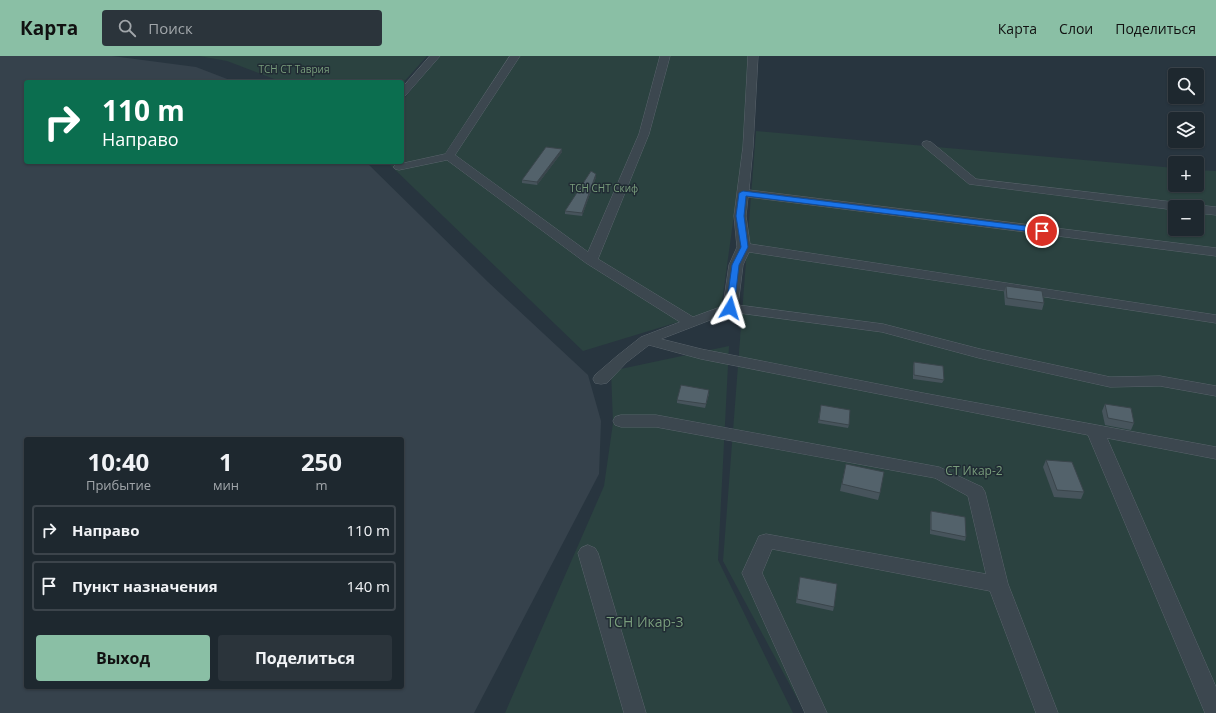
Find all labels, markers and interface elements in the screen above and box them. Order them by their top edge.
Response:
search box [102,10,382,46]
text: Карта [20,15,78,41]
icon: search [116,17,138,39]
text: Поиск [148,18,193,38]
text: Карта [998,19,1037,38]
text: Слои [1059,19,1093,38]
text: Поделиться [1115,19,1196,38]
park label: ТСН СТ Таврия [258,62,330,76]
map controls [1168,68,1204,236]
button: search [1168,68,1204,104]
text: 110 m [102,91,185,129]
icon: right [36,96,88,148]
button: layers [1168,112,1204,148]
text: Направо [102,127,179,151]
button: + [1168,156,1204,192]
park label: ТСН СНТ Скиф [570,181,638,195]
button: − [1168,200,1204,236]
pin [1025,214,1059,248]
icon: arrive [1031,220,1053,242]
position arrow [709,287,751,329]
text: 10:40 [88,445,149,478]
text: 1 [219,445,233,478]
text: 250 [301,445,342,478]
park label: СТ Икар-2 [945,462,1003,479]
text: Прибытие [86,476,151,494]
text: мин [213,476,239,494]
text: m [315,476,328,494]
icon: right [38,519,60,541]
text: Направо [72,520,140,540]
text: 110 m [346,520,390,540]
icon: arrive [38,575,60,597]
text: Пункт назначения [72,576,218,596]
text: 140 m [346,576,390,596]
park label: ТСН Икар-3 [606,612,684,631]
button: Выход [36,635,210,681]
button: Поделиться [218,635,392,681]

